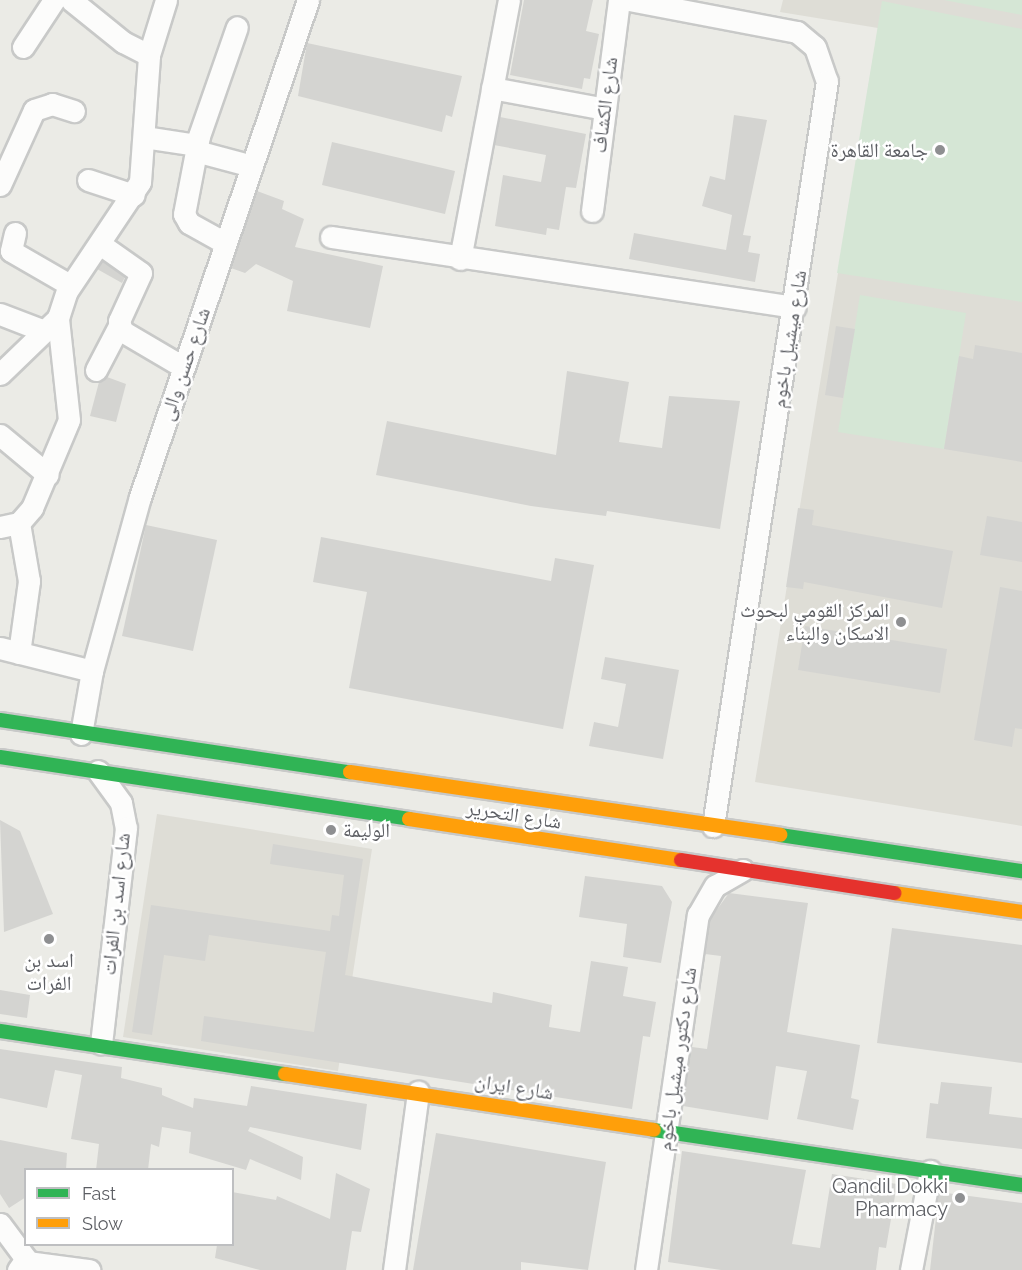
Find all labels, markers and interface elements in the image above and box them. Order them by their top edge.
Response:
street label: شارع الكشاف [587,56,623,154]
place label: جامعة القاهرة [830,138,928,162]
marker: جامعة القاهرة [933,143,947,157]
street label: شارع ميشيل باخوم [766,268,812,410]
street label: شارع حسن والى [154,304,216,424]
place label: المركز القومي لبحوث الاسكان والبناء [740,598,889,645]
marker: المركز القومي لبحوث الاسكان والبناء [894,615,908,629]
street label: شارع التحرير [465,796,563,834]
place label: الوليمة [343,818,390,842]
marker: الوليمة [324,823,338,837]
street label: شارع اسد بن الفرات [97,832,135,976]
marker: اسد بن الفرات [42,932,56,946]
place label: اسد بن الفرات [24,948,74,995]
street label: شارع دكتور ميشيل باخوم [652,966,702,1152]
street label: شارع ايران [473,1069,555,1105]
legend [24,1168,234,1246]
place label: Qandil Dokki Pharmacy [831,1174,948,1221]
text: Fast [82,1183,116,1204]
marker: Qandil Dokki Pharmacy [953,1191,967,1205]
text: Slow [82,1213,123,1234]

